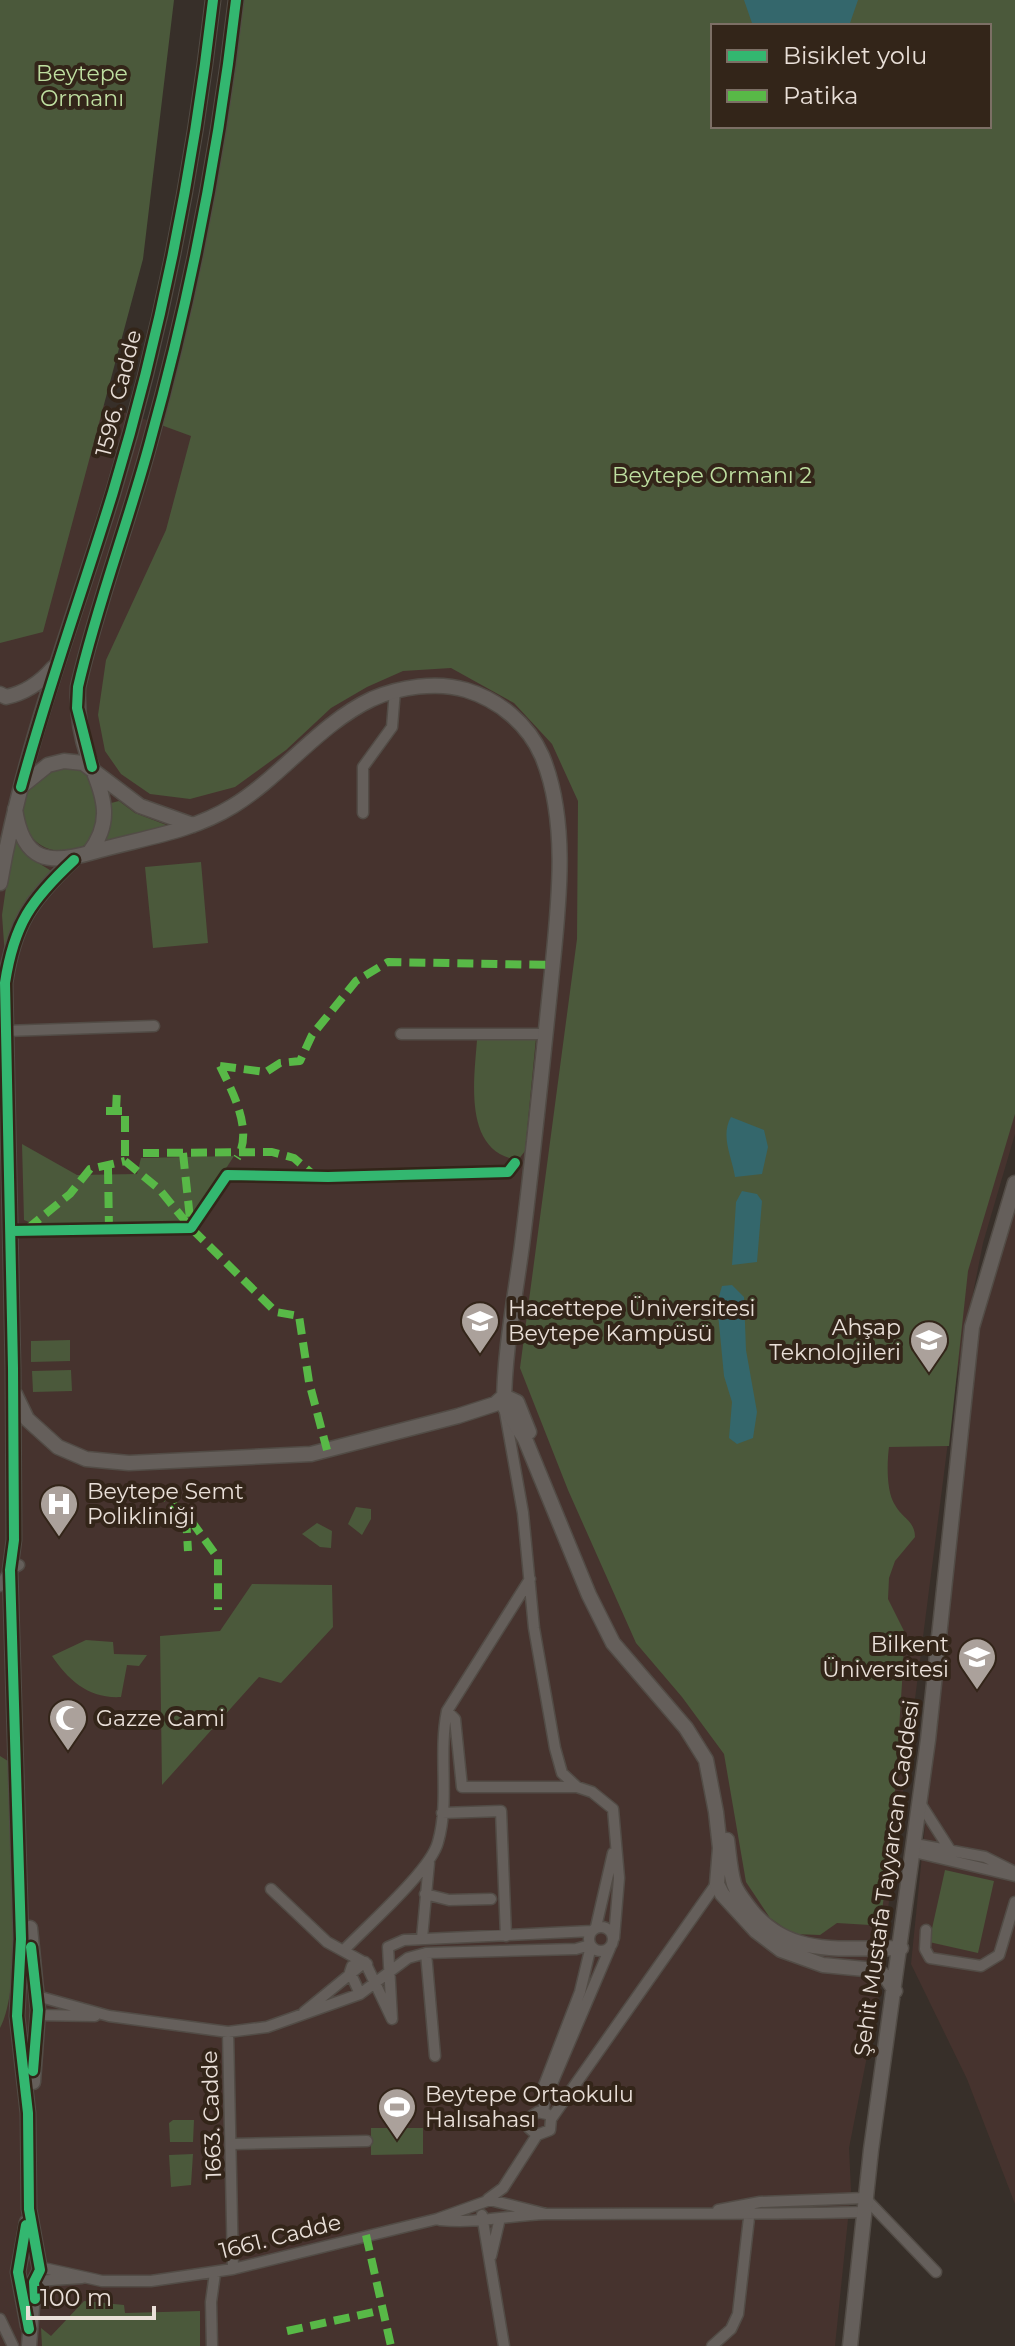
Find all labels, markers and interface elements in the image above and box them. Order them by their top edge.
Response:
legend [711,24,991,128]
text: Bisiklet yolu [783,41,927,70]
park label: Beytepe Ormanı [36,60,128,112]
text: Patika [783,81,859,110]
street label: 1596. Cadde [90,327,147,459]
park label: Beytepe Ormanı 2 [612,462,812,489]
place label: Hacettepe Üniversitesi Beytepe Kampüsü [508,1295,756,1347]
school or university icon: Hacettepe Üniversitesi Beytepe Kampüsü [459,1300,501,1355]
place label: Ahşap Teknolojileri [769,1314,901,1366]
school or university icon: Ahşap Teknolojileri [908,1319,950,1374]
place label: Beytepe Semt Polikliniği [87,1478,244,1530]
hospital icon: Beytepe Semt Polikliniği [38,1483,80,1538]
place label: Bilkent Üniversitesi [822,1631,949,1683]
school or university icon: Bilkent Üniversitesi [956,1636,998,1691]
mosque icon: Gazze Cami [47,1697,89,1752]
street label: Şehit Mustafa Tayyarcan Caddesi [848,1698,925,2058]
place label: Gazze Cami [96,1705,225,1732]
street label: 1663. Cadde [196,2050,227,2180]
place label: Beytepe Ortaokulu Halısahası [425,2081,634,2133]
sports icon: Beytepe Ortaokulu Halısahası [376,2086,418,2141]
street label: 1661. Cadde [216,2208,344,2265]
scale bar [28,2270,154,2320]
text: 100 m [40,2283,112,2312]

